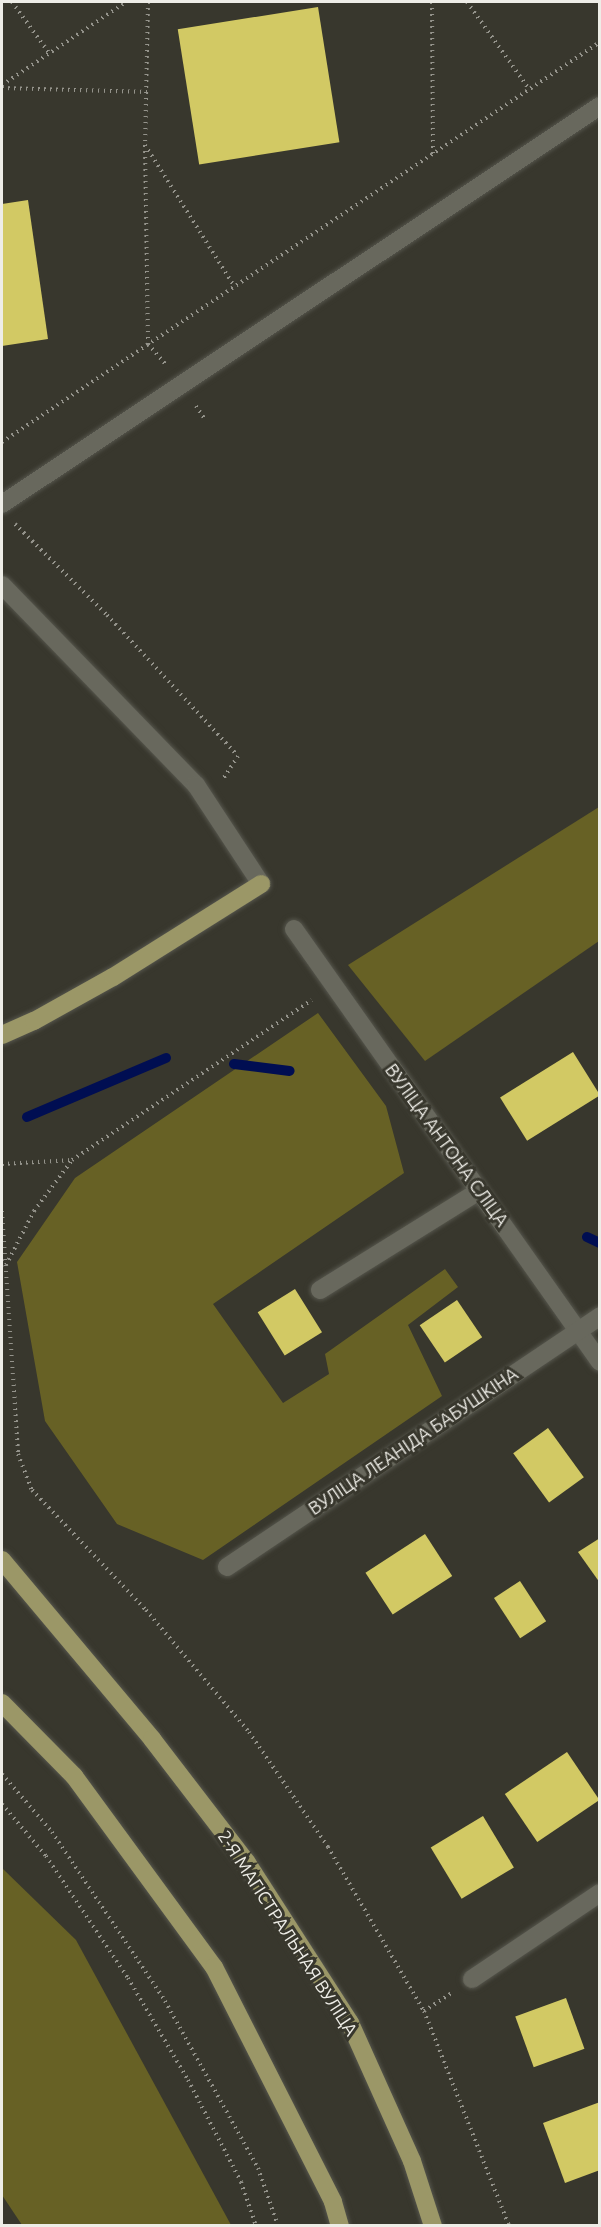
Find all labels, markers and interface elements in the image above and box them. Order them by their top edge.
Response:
street label: ВУЛІЦА АНТОНА СЛІЦА [381,1059,513,1231]
street label: ВУЛІЦА ЛЕАНІДА БАБУШКІНА [304,1363,522,1519]
street label: 2-Я МАГІСТРАЛЬНАЯ ВУЛІЦА [213,1826,363,2040]

